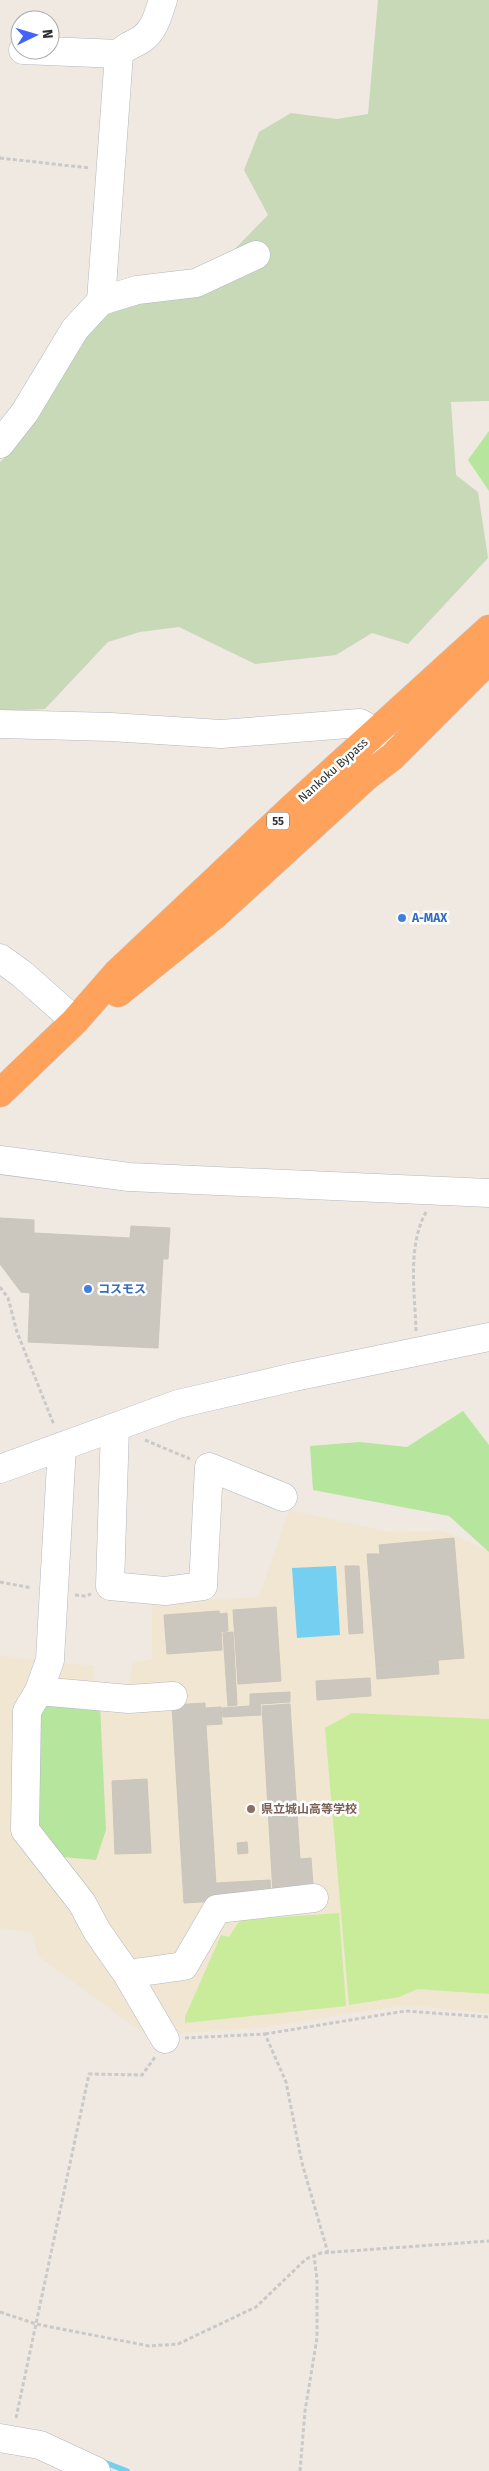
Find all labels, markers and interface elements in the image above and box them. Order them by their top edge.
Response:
north arrow [10,10,60,60]
text: N [39,29,56,39]
street label: Nankoku Bypass [295,735,371,805]
road number: 55 [267,812,289,829]
place label: A-MAX [411,911,448,925]
marker: A-MAX [396,912,408,924]
place label: コスモス [98,1282,146,1296]
marker: コスモス [82,1283,94,1295]
place label: 県立城山高等学校 [261,1802,357,1816]
marker: 県立城山高等学校 [245,1803,257,1815]

